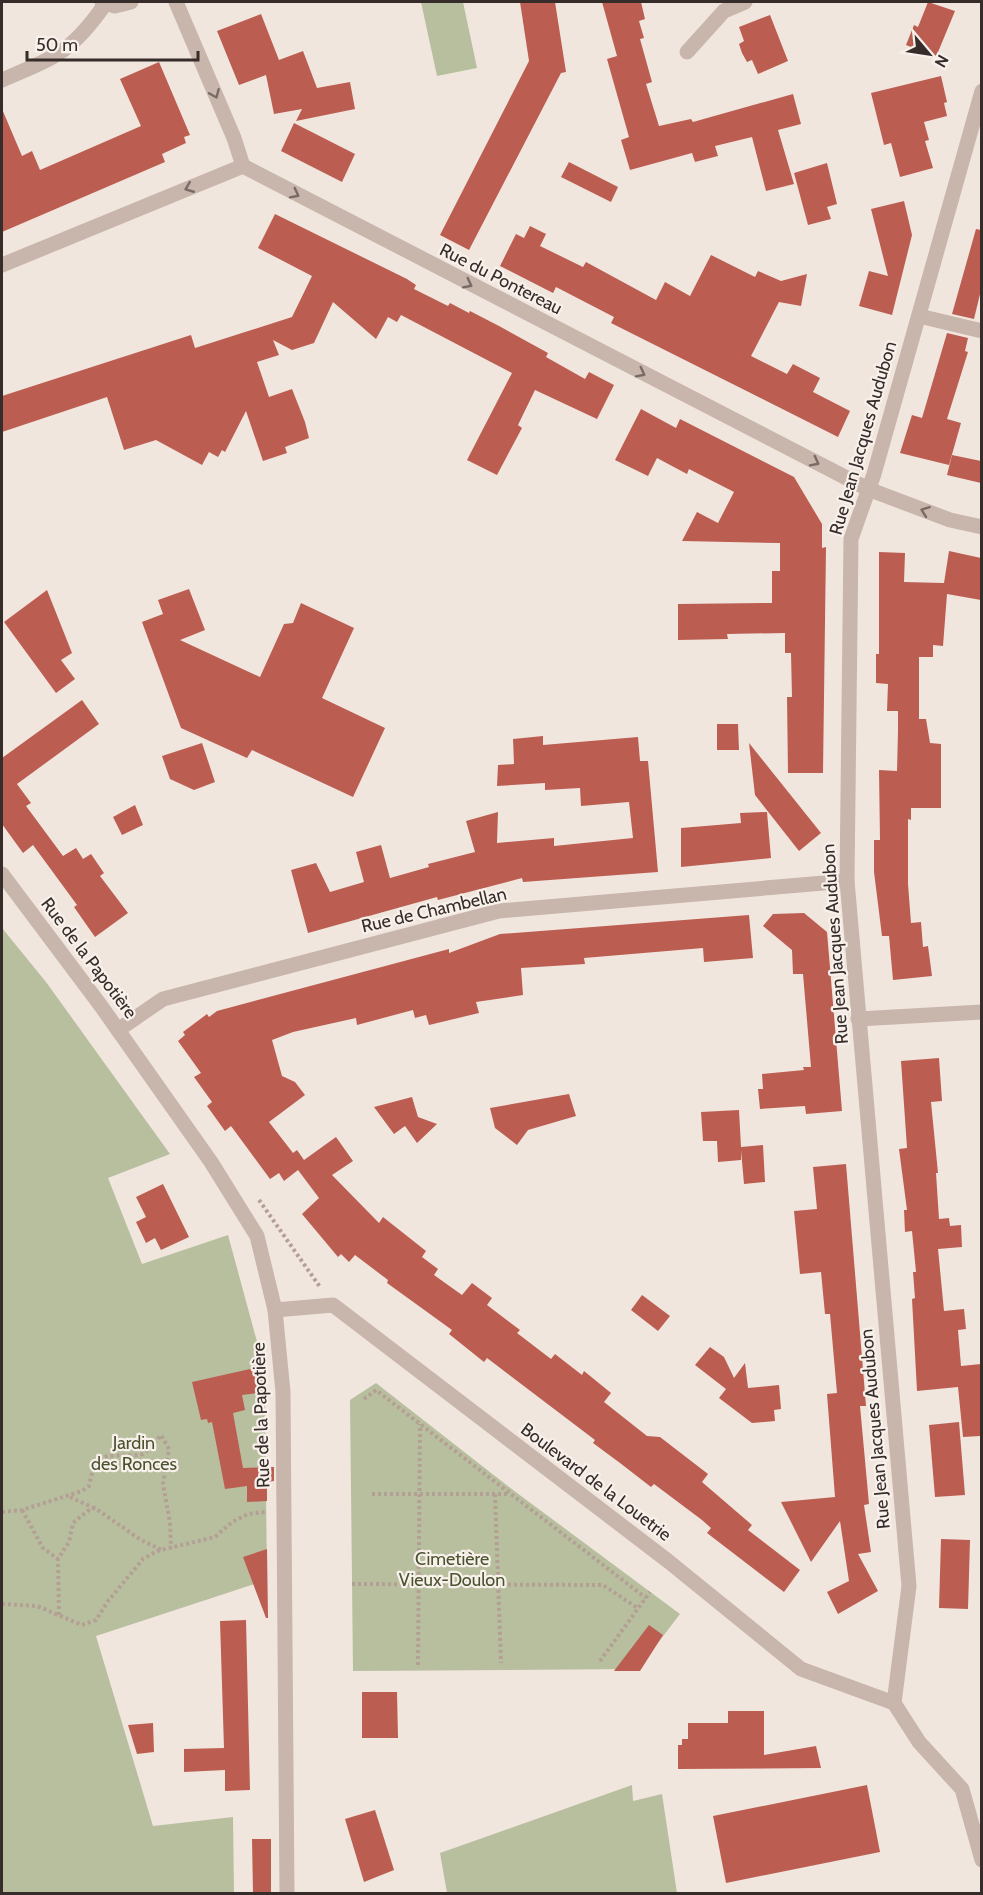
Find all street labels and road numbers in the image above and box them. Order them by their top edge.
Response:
street label: Rue du Pontereau [436,239,566,319]
street label: Rue Jean Jacques Audubon [825,339,901,537]
street label: Rue Jean Jacques Audubon [817,843,853,1045]
street label: Rue de Chambellan [359,883,509,937]
street label: Rue de la Papotière [36,893,142,1023]
street label: Rue Jean Jacques Audubon [855,1328,895,1530]
street label: Rue de la Papotière [247,1342,275,1488]
street label: Boulevard de la Louetrie [516,1418,676,1546]

